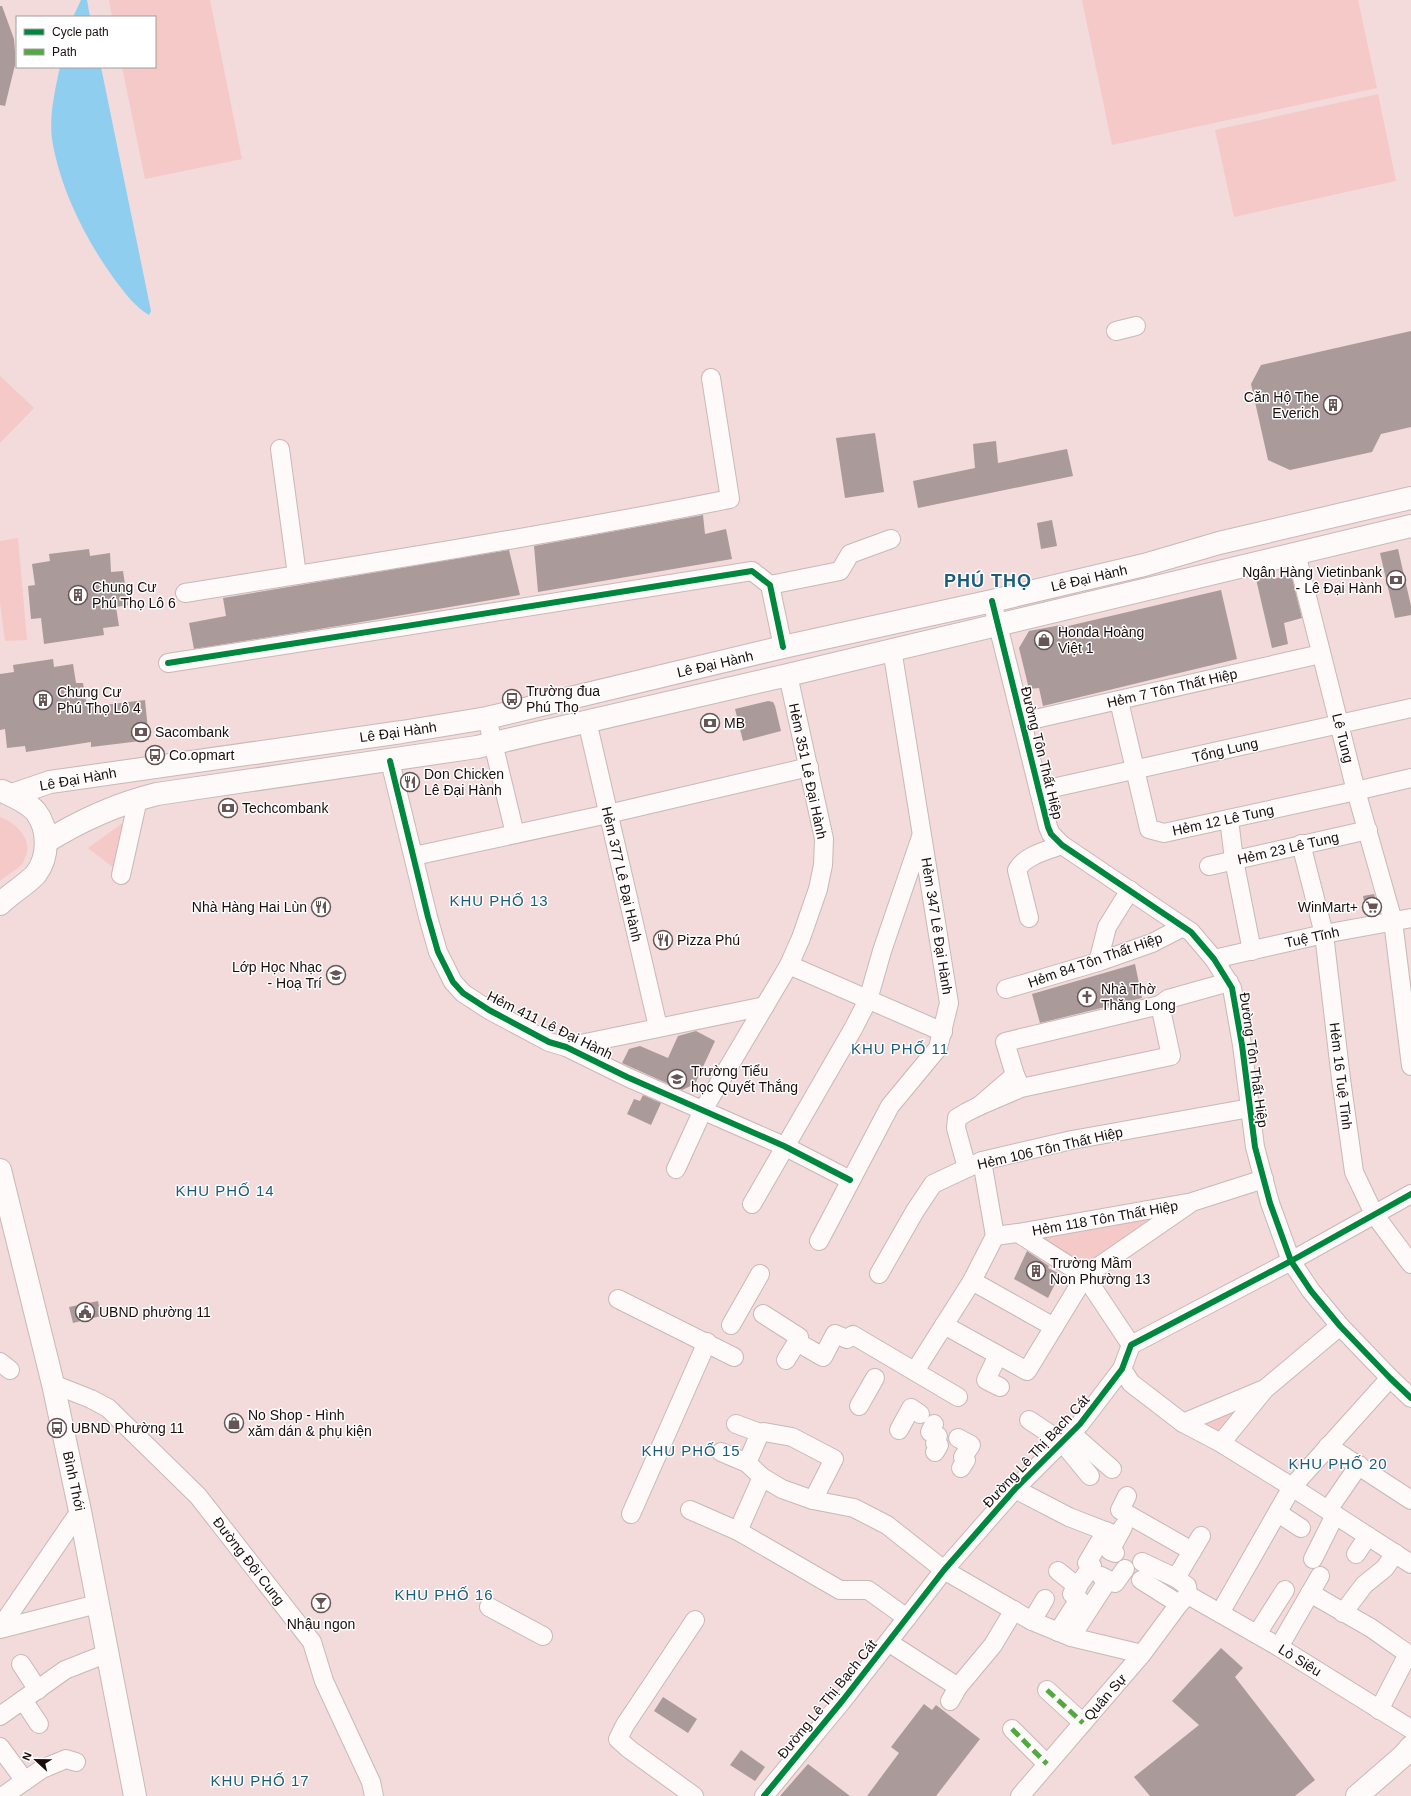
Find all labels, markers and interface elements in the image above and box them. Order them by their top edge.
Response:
legend [16,16,156,68]
text: Cycle path [52,25,109,39]
text: Path [52,45,77,59]
place label: Căn Hộ The Everich [1244,389,1319,421]
building icon: Căn Hộ The Everich [1322,394,1344,416]
street label: Lê Đại Hành [1049,561,1129,595]
place label: Ngân Hàng Vietinbank - Lê Đại Hành [1242,564,1383,596]
bank icon: Ngân Hàng Vietinbank - Lê Đại Hành [1385,569,1407,591]
district label: PHÚ THỌ [944,570,1032,591]
place label: Chung Cư Phú Thọ Lô 6 [92,579,176,611]
building icon: Chung Cư Phú Thọ Lô 6 [67,584,89,606]
place label: Honda Hoàng Việt 1 [1058,624,1144,656]
shop icon: Honda Hoàng Việt 1 [1033,629,1055,651]
street label: Lê Đại Hành [675,647,755,681]
street label: Hẻm 7 Tôn Thất Hiệp [1105,665,1239,711]
place label: Trường đua Phú Thọ [526,683,600,715]
place label: Chung Cư Phú Thọ Lô 4 [57,684,141,716]
street label: Đường Tôn Thất Hiệp [1018,685,1066,821]
bus stop icon: Trường đua Phú Thọ [501,688,523,710]
building icon: Chung Cư Phú Thọ Lô 4 [32,689,54,711]
street label: Hẻm 351 Lê Đại Hành [786,702,830,840]
bank icon: MB [699,712,721,734]
street label: Lê Tung [1329,712,1357,764]
place label: MB [724,715,745,731]
street label: Lê Đại Hành [358,719,438,745]
bank icon: Sacombank [130,721,152,743]
place label: Sacombank [155,724,230,740]
street label: Tổng Lung [1191,735,1259,765]
bus stop icon: Co.opmart [144,744,166,766]
place label: Co.opmart [169,747,234,763]
street label: Lê Đại Hành [38,764,118,794]
place label: Don Chicken Lê Đại Hành [424,766,504,798]
restaurant icon: Don Chicken Lê Đại Hành [399,771,421,793]
bank icon: Techcombank [217,797,239,819]
place label: Techcombank [242,800,329,816]
street label: Hẻm 12 Lê Tung [1171,801,1275,839]
street label: Hẻm 377 Lê Đại Hành [599,805,645,943]
street label: Hẻm 23 Lê Tung [1236,829,1340,867]
street label: Hẻm 347 Lê Đại Hành [918,856,956,996]
district label: KHU PHỐ 13 [449,892,549,909]
restaurant icon: Nhà Hàng Hai Lùn [310,896,332,918]
supermarket icon: WinMart+ [1361,896,1383,918]
place label: Nhà Hàng Hai Lùn [192,899,307,915]
place label: WinMart+ [1298,899,1358,915]
street label: Tuệ Tĩnh [1283,923,1341,951]
restaurant icon: Pizza Phú [652,929,674,951]
street label: Hẻm 84 Tôn Thất Hiệp [1026,929,1165,991]
place label: Pizza Phú [677,932,740,948]
place label: Lớp Học Nhạc - Hoạ Trí [232,959,322,991]
school or university icon: Lớp Học Nhạc - Hoạ Trí [325,964,347,986]
place label: Nhà Thờ Thăng Long [1101,981,1176,1013]
church icon: Nhà Thờ Thăng Long [1076,986,1098,1008]
street label: Hẻm 411 Lê Đại Hành [485,988,615,1062]
street label: Đường Tôn Thất Hiệp [1237,991,1271,1129]
street label: Hẻm 16 Tuệ Tĩnh [1326,1021,1356,1131]
district label: KHU PHỐ 11 [851,1040,949,1057]
place label: Trường Tiểu học Quyết Thắng [691,1063,798,1095]
school or university icon: Trường Tiểu học Quyết Thắng [666,1068,688,1090]
street label: Hẻm 106 Tôn Thất Hiệp [976,1123,1125,1173]
district label: KHU PHỐ 14 [175,1182,275,1199]
street label: Hẻm 118 Tôn Thất Hiệp [1031,1197,1179,1239]
place label: Trường Mầm Non Phường 13 [1050,1255,1150,1287]
building icon: Trường Mầm Non Phường 13 [1025,1260,1047,1282]
public building icon: UBND phường 11 [74,1301,96,1323]
place label: UBND phường 11 [99,1304,211,1320]
street label: Đường Lê Thị Bạch Cát [980,1391,1092,1511]
place label: No Shop - Hình xăm dán & phụ kiện [248,1407,372,1439]
shop icon: No Shop - Hình xăm dán & phụ kiện [223,1412,245,1434]
bus stop icon: UBND Phường 11 [46,1417,68,1439]
place label: UBND Phường 11 [71,1420,184,1436]
district label: KHU PHỐ 15 [641,1442,741,1459]
street label: Bình Thới [60,1449,88,1513]
district label: KHU PHỐ 20 [1288,1455,1388,1472]
street label: Đường Đội Cung [210,1514,288,1608]
district label: KHU PHỐ 16 [394,1586,494,1603]
bar icon: Nhậu ngon [310,1592,332,1614]
place label: Nhậu ngon [287,1616,355,1632]
street label: Đường Lê Thị Bạch Cát [774,1636,880,1762]
street label: Lò Siêu [1276,1641,1324,1679]
street label: Quân Sự [1080,1670,1130,1724]
north arrow [16,1740,56,1780]
text: N [20,1750,34,1762]
district label: KHU PHỐ 17 [210,1772,310,1789]

